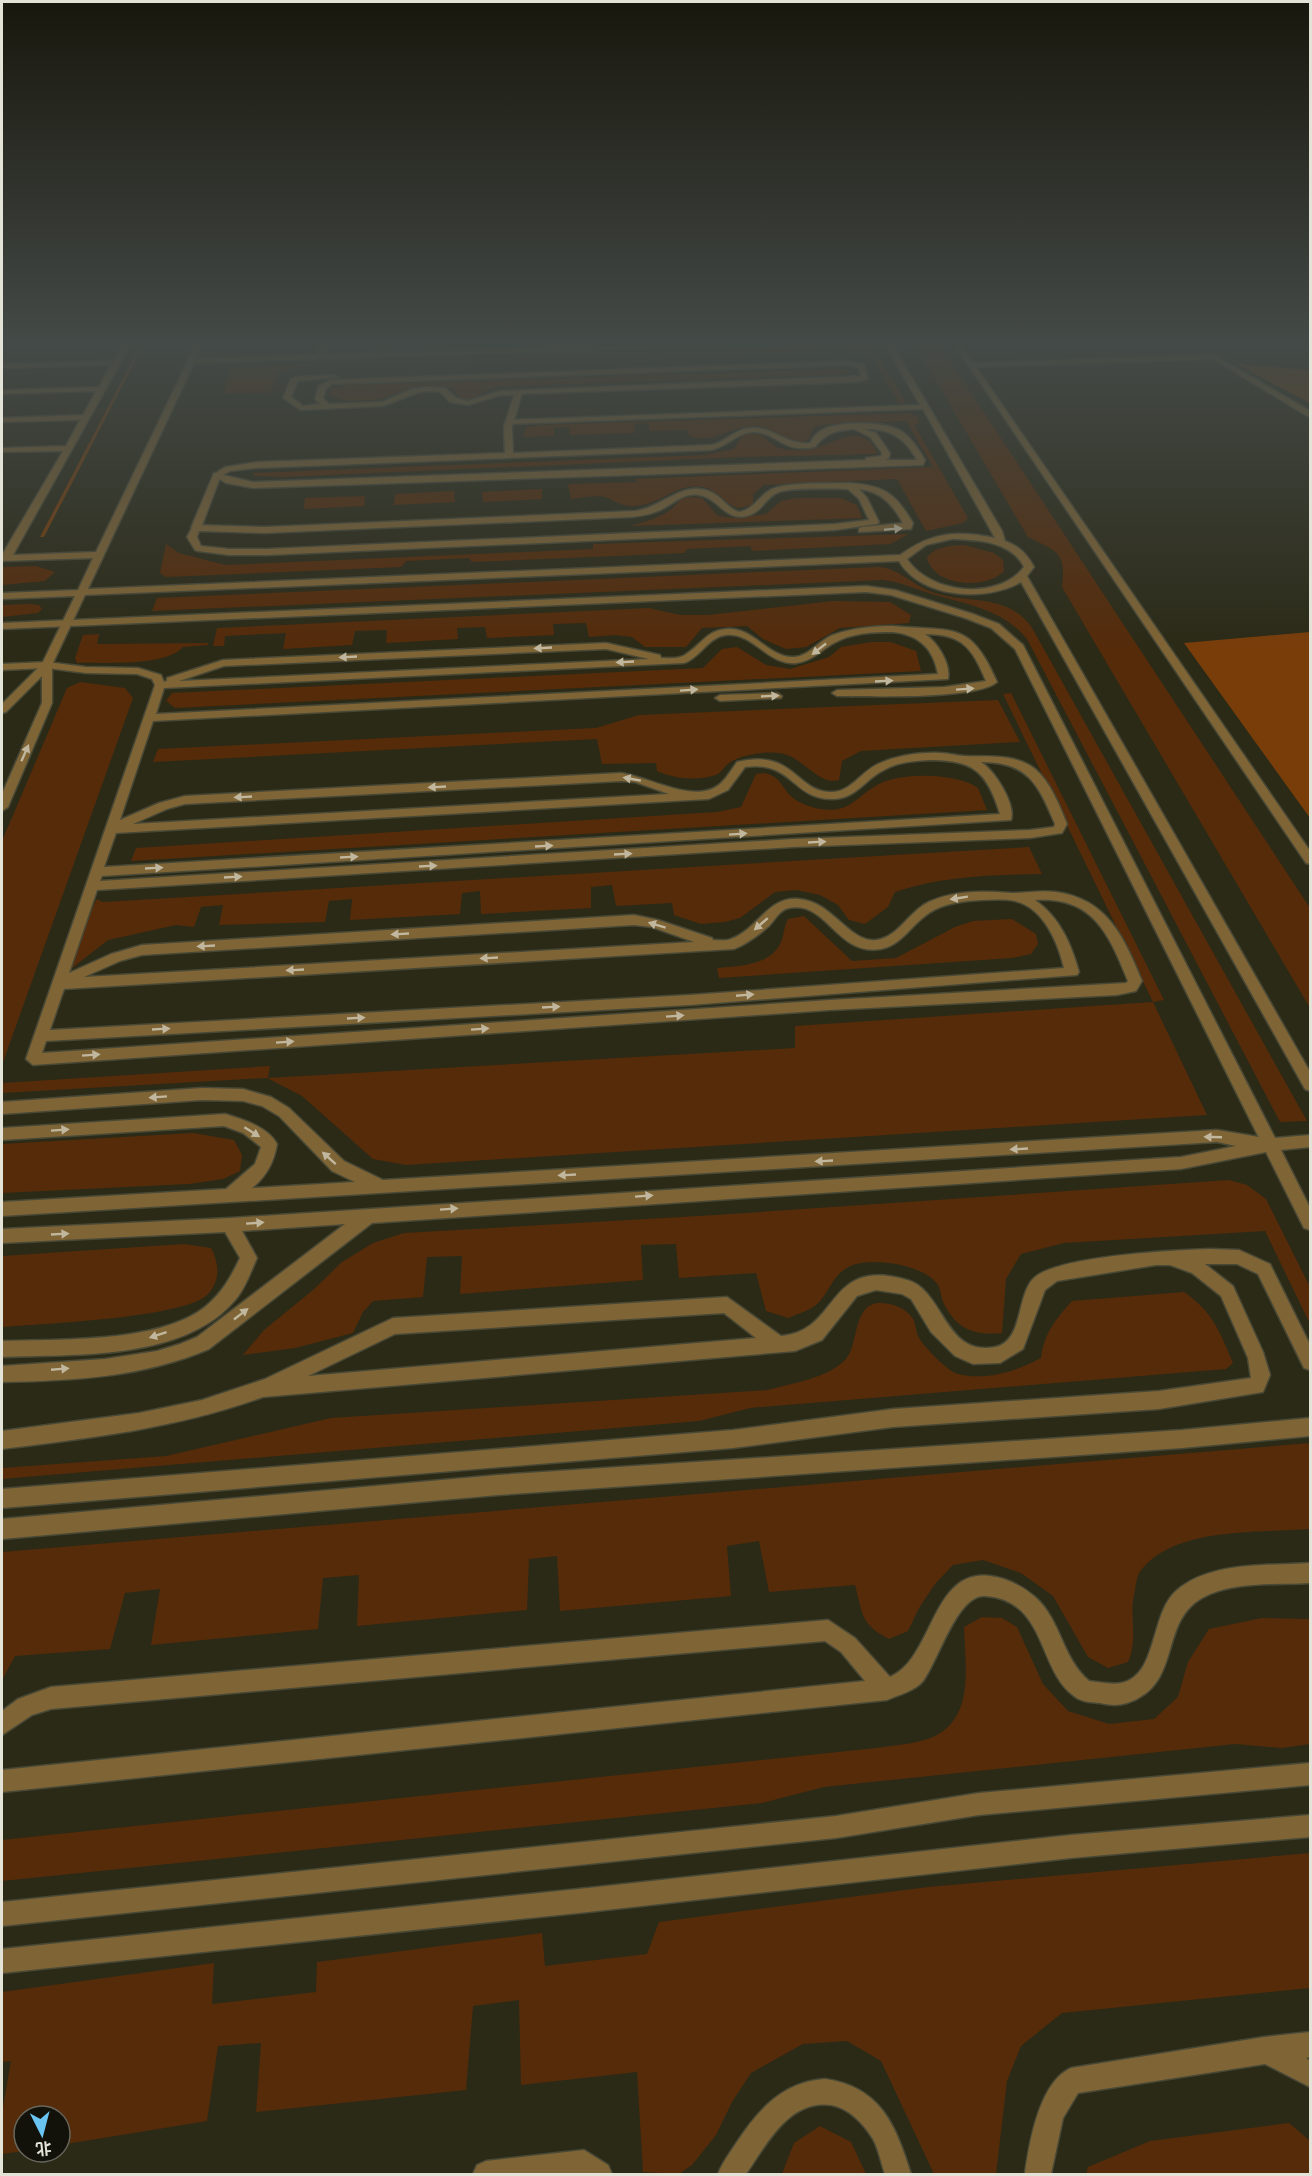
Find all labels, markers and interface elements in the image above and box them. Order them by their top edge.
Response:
one-way arrow [884,524,903,534]
one-way arrow [811,643,827,655]
one-way arrow [533,644,552,653]
one-way arrow [339,653,358,662]
one-way arrow [615,658,634,667]
one-way arrow [874,676,893,685]
one-way arrow [955,684,974,694]
one-way arrow [680,686,699,695]
one-way arrow [760,691,779,700]
one-way arrow [20,744,30,762]
one-way arrow [622,774,641,783]
one-way arrow [428,782,447,792]
one-way arrow [233,793,252,802]
one-way arrow [729,829,748,838]
one-way arrow [808,837,827,846]
one-way arrow [534,842,553,851]
one-way arrow [613,850,632,859]
one-way arrow [340,853,359,862]
one-way arrow [419,861,438,870]
one-way arrow [145,864,164,873]
one-way arrow [224,873,243,882]
one-way arrow [949,894,968,903]
one-way arrow [753,917,769,930]
one-way arrow [648,920,666,929]
one-way arrow [391,930,410,939]
one-way arrow [196,941,215,950]
one-way arrow [480,954,499,963]
one-way arrow [285,965,304,975]
one-way arrow [736,990,755,1000]
one-way arrow [541,1003,560,1012]
one-way arrow [665,1012,684,1021]
one-way arrow [347,1014,366,1023]
one-way arrow [152,1025,171,1034]
one-way arrow [471,1025,490,1034]
one-way arrow [276,1037,295,1047]
one-way arrow [81,1050,100,1060]
one-way arrow [148,1093,167,1102]
one-way arrow [50,1125,69,1135]
one-way arrow [243,1127,260,1138]
one-way arrow [1204,1132,1223,1142]
one-way arrow [1009,1145,1028,1154]
one-way arrow [322,1151,337,1165]
one-way arrow [815,1156,834,1165]
one-way arrow [557,1171,576,1180]
one-way arrow [634,1191,653,1201]
one-way arrow [440,1204,459,1214]
one-way arrow [245,1219,264,1228]
one-way arrow [50,1229,69,1238]
one-way arrow [233,1307,249,1320]
one-way arrow [149,1331,167,1340]
one-way arrow [50,1365,69,1374]
north arrow [12,2104,72,2164]
text: 北 [35,2139,52,2158]

